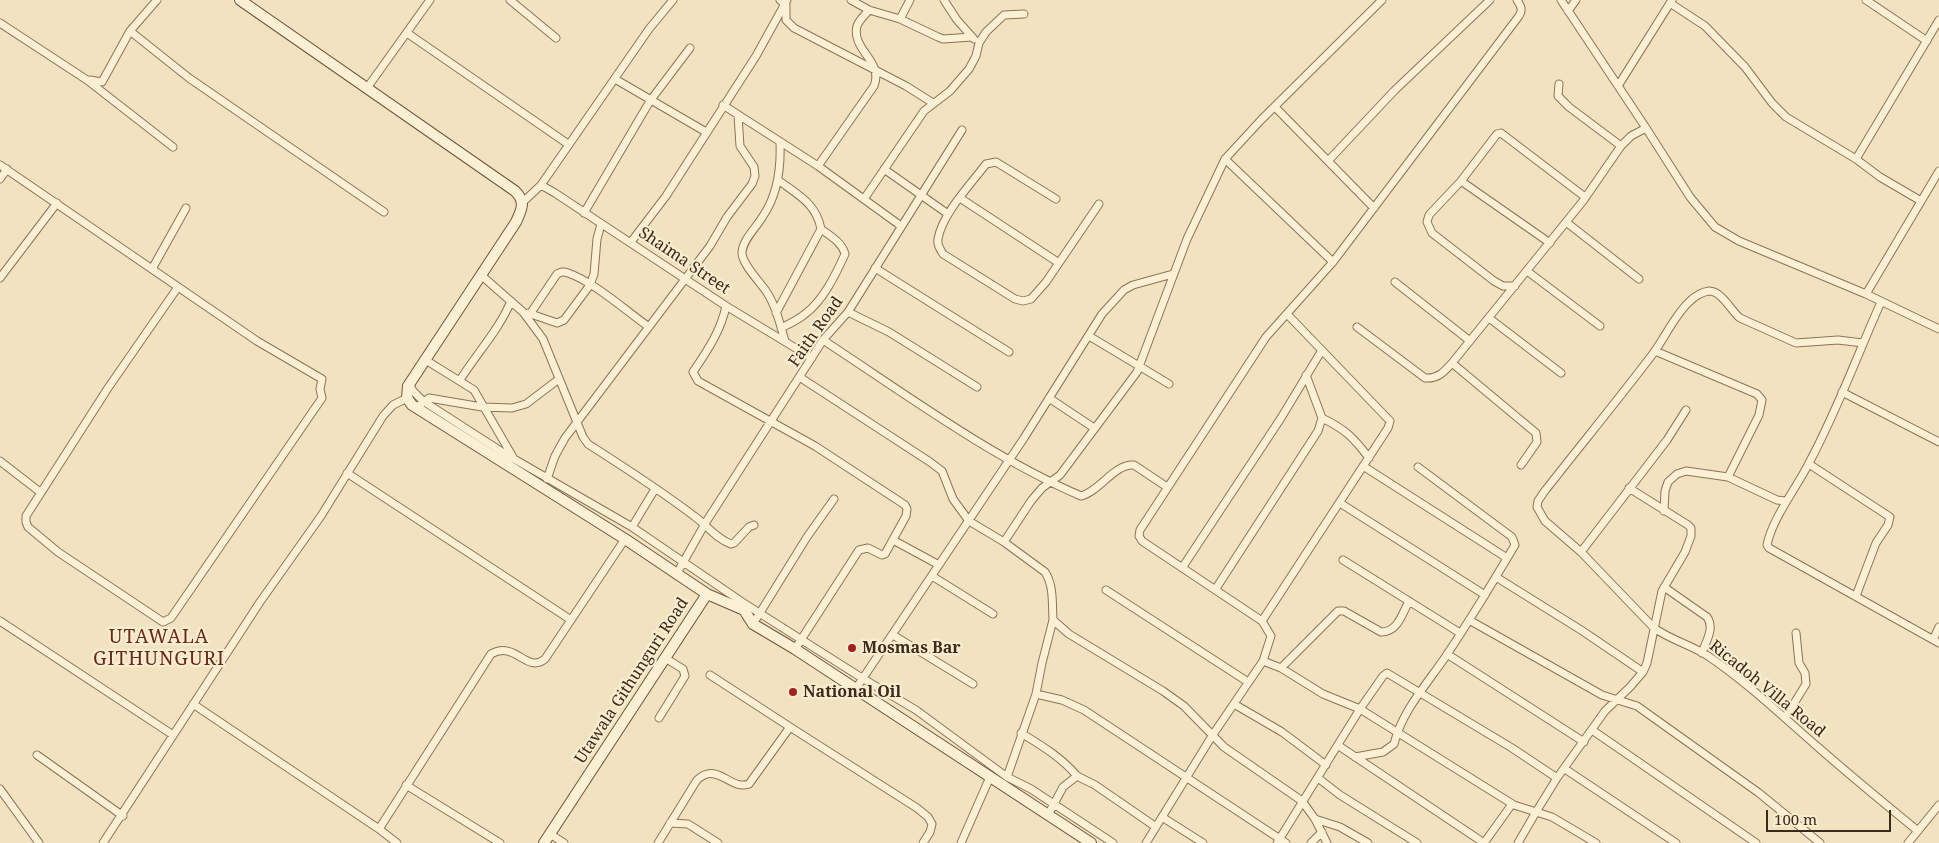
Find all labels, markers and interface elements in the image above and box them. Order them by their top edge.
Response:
street label: Shaima Street [635,223,733,299]
street label: Faith Road [785,293,847,371]
street label: Utawala Githunguri Road [571,594,693,768]
district label: UTAWALA GITHUNGURI [92,627,226,671]
street label: Ricadoh Villa Road [1705,636,1829,742]
place label: Mosmas Bar [862,638,961,658]
marker: Mosmas Bar [846,642,858,654]
place label: National Oil [803,682,901,702]
marker: National Oil [787,686,799,698]
scale bar [1769,800,1894,832]
text: 100 m [1774,809,1817,829]

